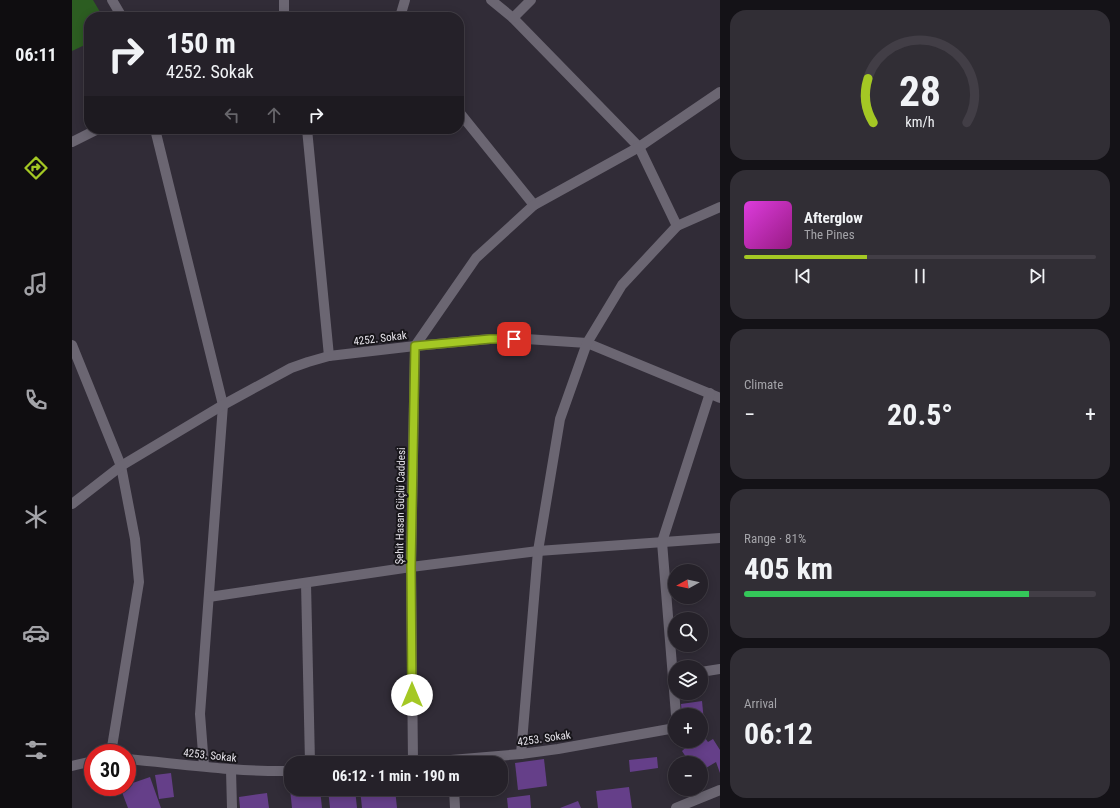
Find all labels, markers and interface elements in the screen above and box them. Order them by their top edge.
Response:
text: 150 m [166,27,236,60]
icon: right [100,28,152,80]
text: 06:11 [15,44,57,65]
text: 4252. Sokak [166,61,254,82]
text: 28 [899,67,941,116]
icon: left [221,104,243,126]
icon: ahead [263,104,285,126]
icon: right [305,104,327,126]
text: km/h [905,113,935,129]
icon: directions [22,154,50,182]
text: Afterglow [804,209,863,227]
text: The Pines [804,227,855,242]
icon: previous [792,265,814,287]
icon: pause [909,265,931,287]
icon: next [1026,265,1048,287]
icon: music [22,270,50,298]
pin [497,322,531,356]
icon: arrive [503,328,525,350]
street label: 4252. Sokak [353,329,407,348]
text: Climate [744,377,783,392]
icon: phone [22,386,50,414]
text: 20.5° [887,397,953,432]
text: − [744,402,755,427]
text: + [1085,402,1096,427]
street label: Şehit Hasan Güçlü Caddesi [393,447,408,565]
icon: climate [22,503,50,531]
text: Range · 81% [744,531,806,546]
text: 405 km [744,551,833,586]
north arrow [668,564,708,604]
map controls [668,564,708,796]
button: search [668,612,708,652]
icon: car [22,619,50,647]
button: layers [668,660,708,700]
position arrow [391,674,433,716]
text: Arrival [744,696,777,711]
button: + [668,708,708,748]
text: 06:12 [744,716,813,751]
street label: 4253. Sokak [517,728,572,749]
icon: filters [22,736,50,764]
speed limit sign: 30 [84,744,136,796]
street label: 4253. Sokak [183,746,237,765]
button: − [668,756,708,796]
text: 06:12 · 1 min · 190 m [332,767,460,785]

